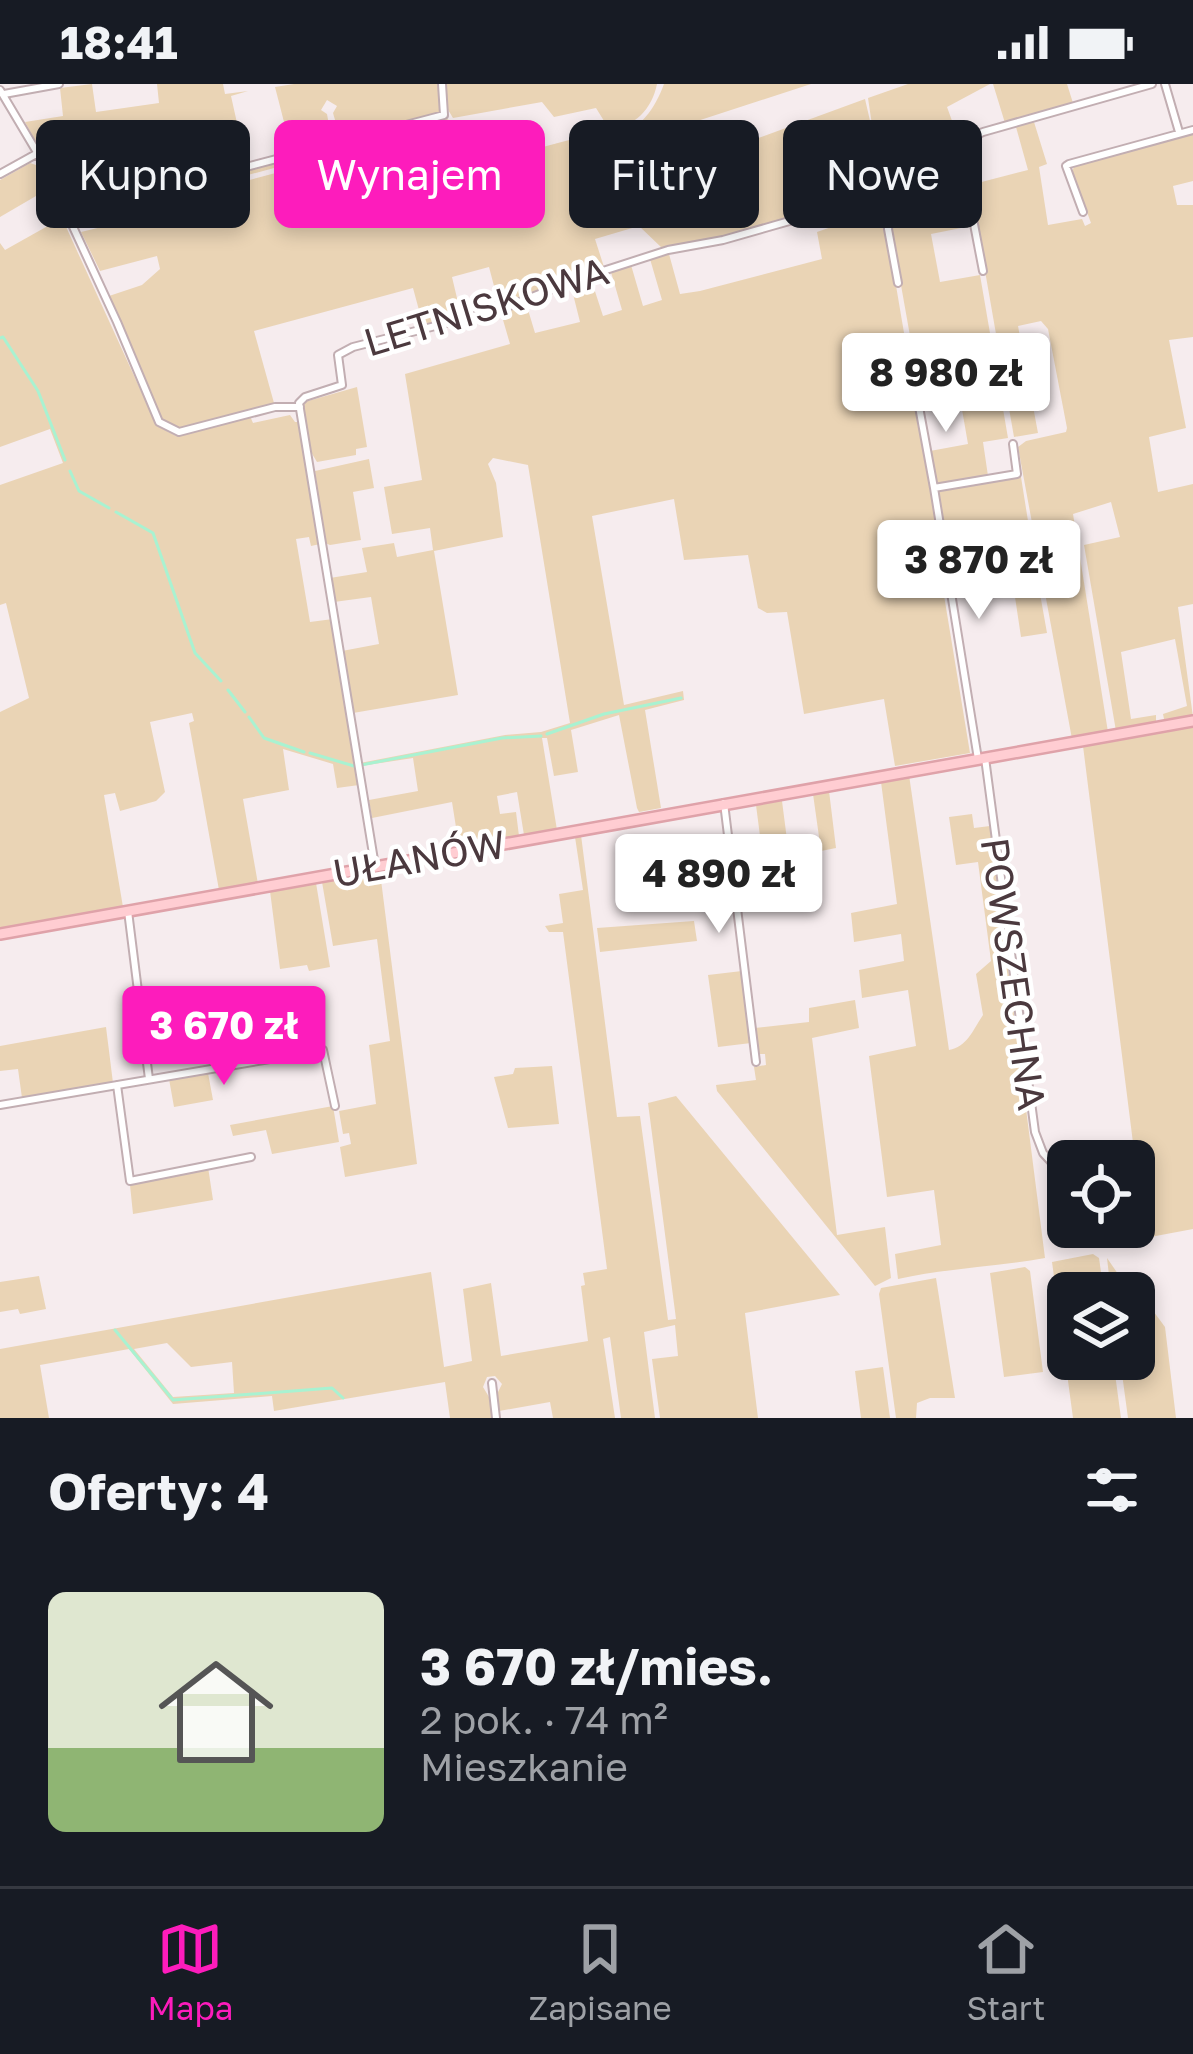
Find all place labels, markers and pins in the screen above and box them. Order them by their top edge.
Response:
pin: 8 980 zł [822,333,1070,435]
pin: 3 870 zł [855,520,1103,622]
pin: 4 890 zł [595,834,843,936]
pin: 3 670 zł [100,986,348,1088]

